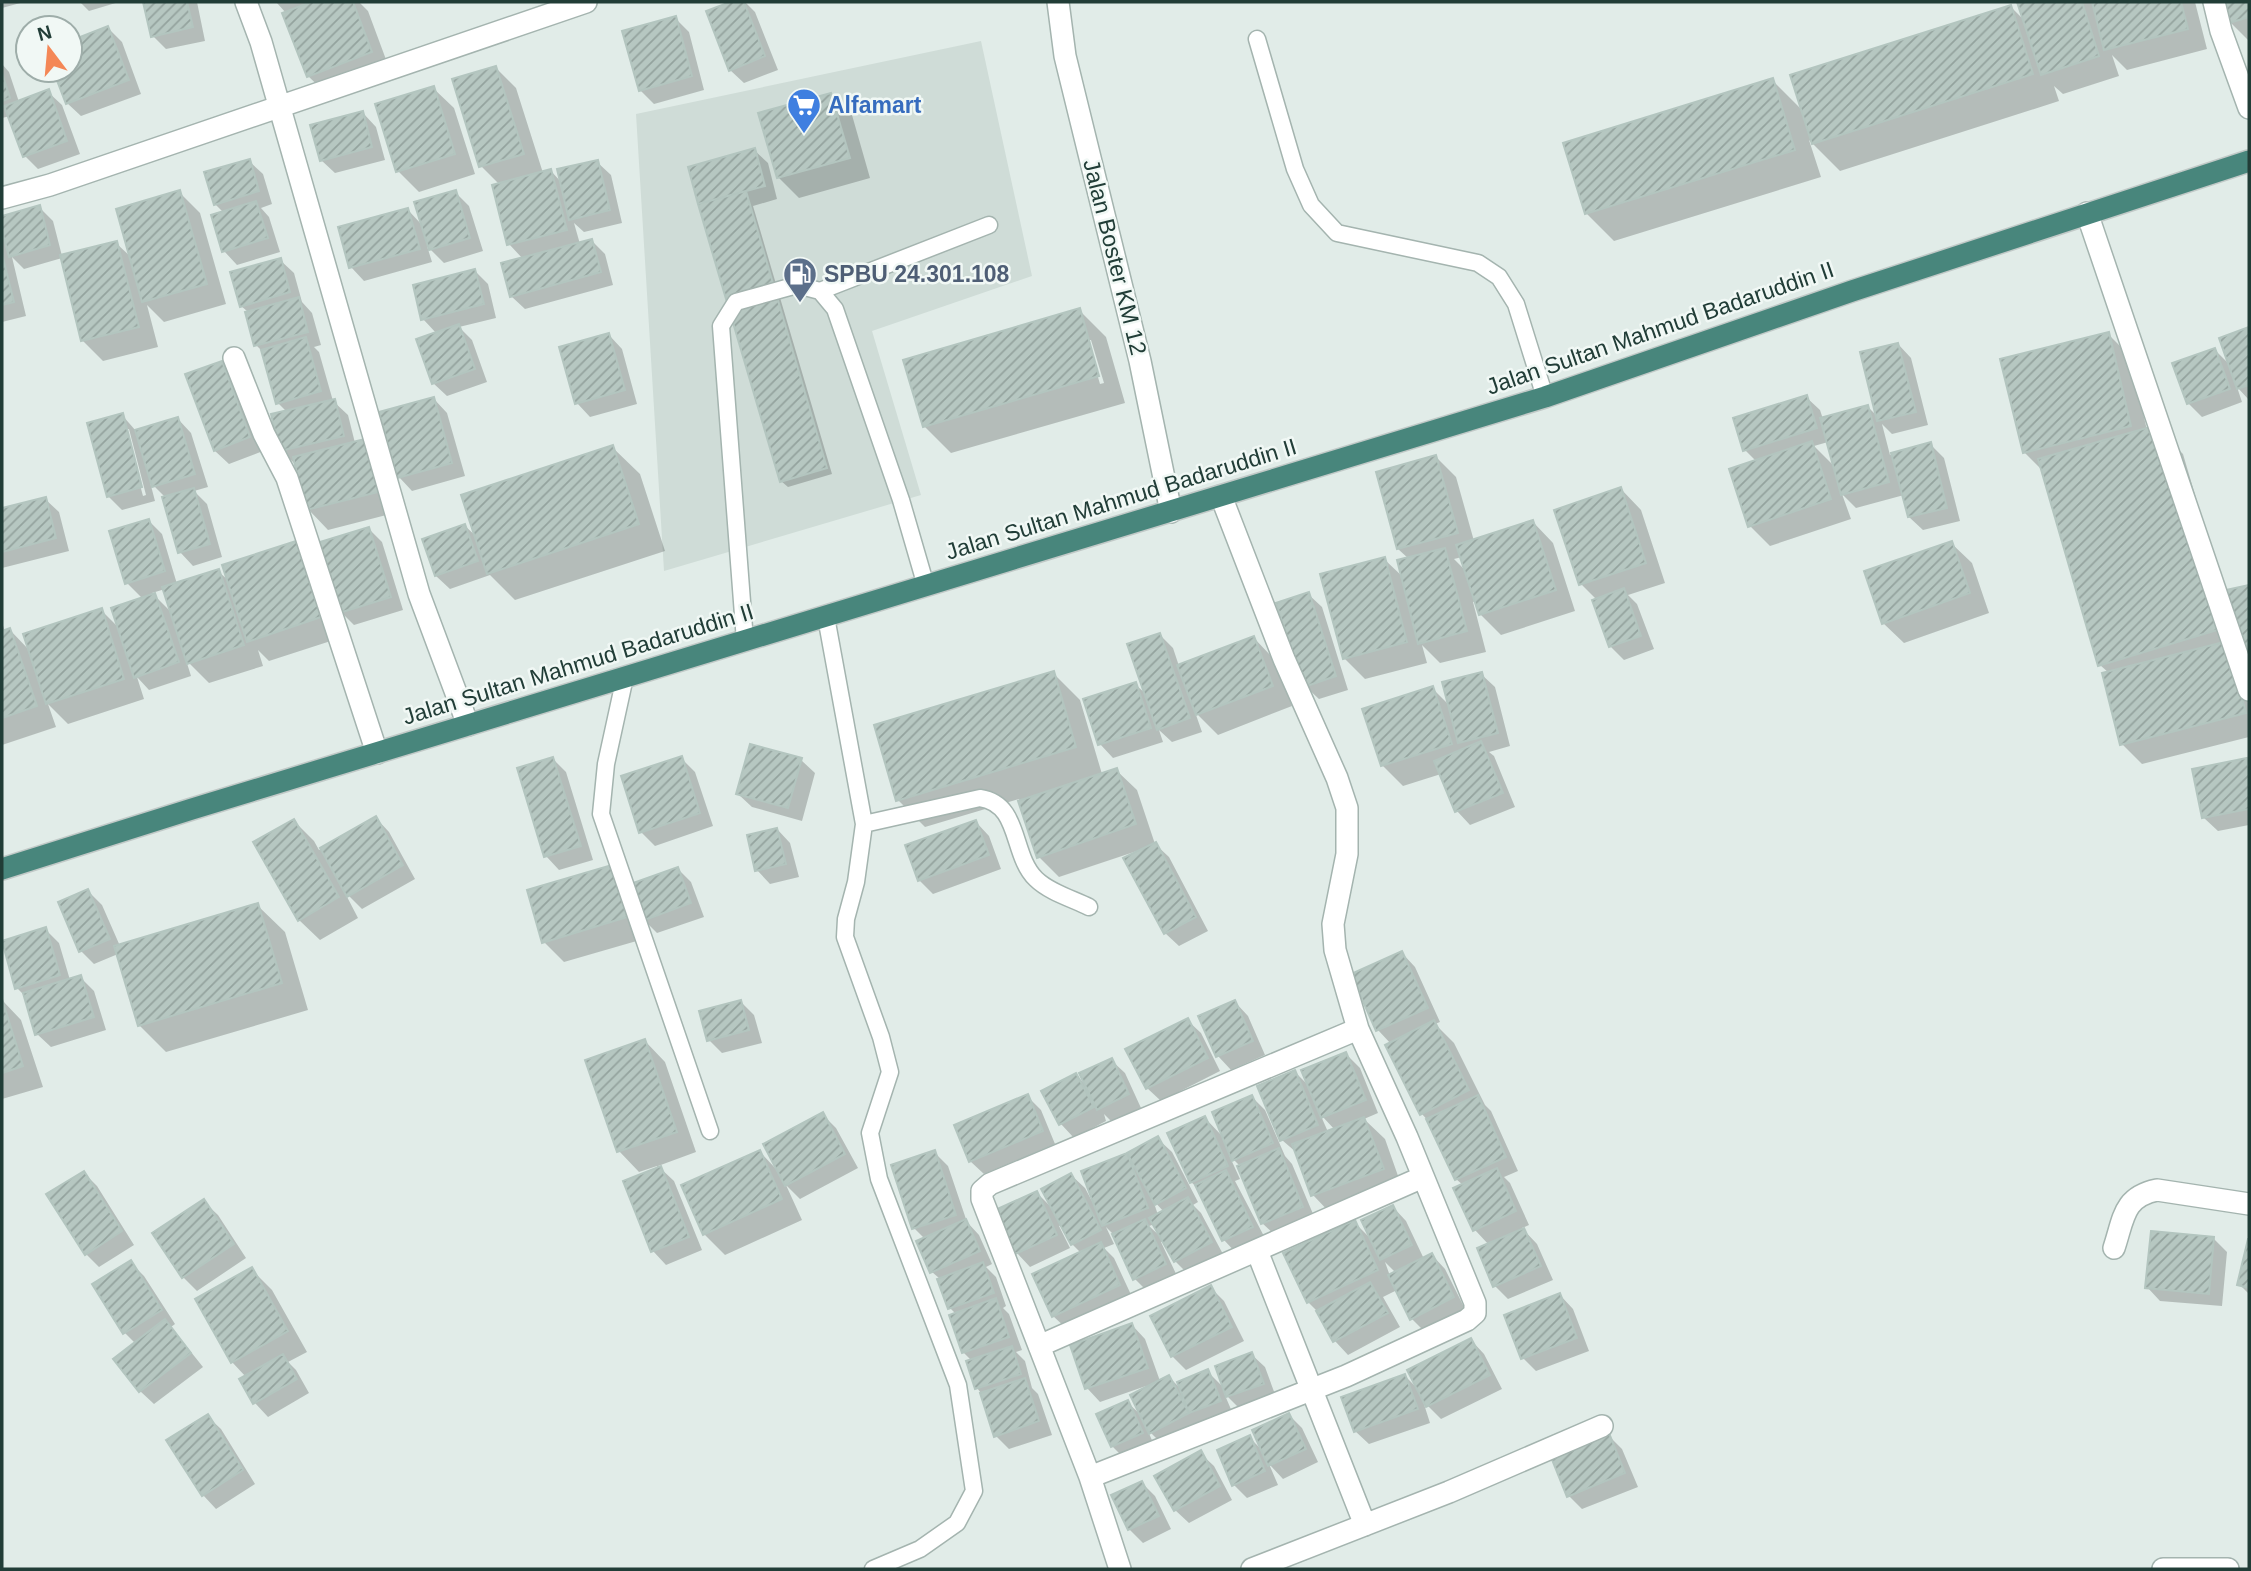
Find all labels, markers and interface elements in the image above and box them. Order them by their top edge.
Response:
north arrow [14,14,84,84]
text: N [35,21,54,45]
supermarket icon: Alfamart [785,86,823,135]
place label: Alfamart [828,92,922,118]
street label: Jalan Boster KM 12 [1078,156,1152,358]
fuel station icon: SPBU 24.301.108 [781,255,819,304]
street label: Jalan Sultan Mahmud Badaruddin II [1483,256,1837,400]
place label: SPBU 24.301.108 [824,261,1010,287]
street label: Jalan Sultan Mahmud Badaruddin II [942,433,1300,565]
street label: Jalan Sultan Mahmud Badaruddin II [399,598,757,730]

